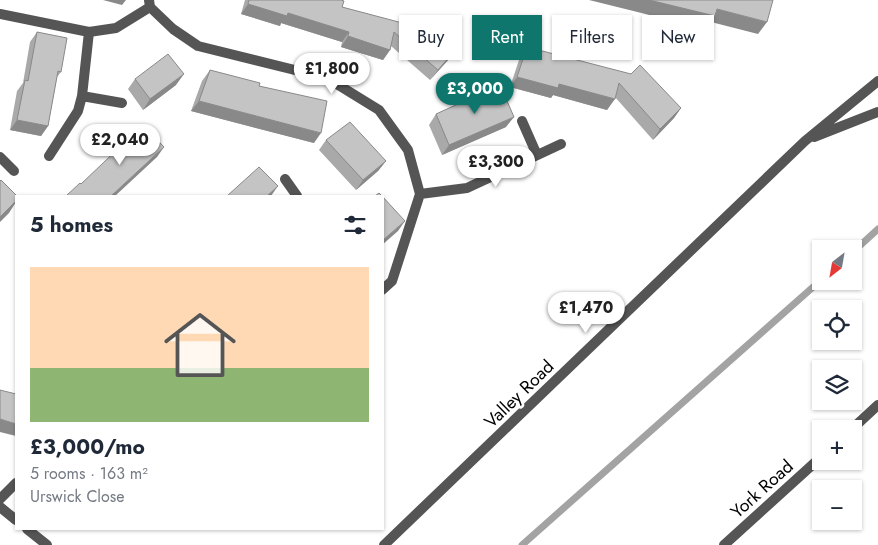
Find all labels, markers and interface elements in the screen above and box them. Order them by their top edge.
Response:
chip: Buy [399,15,462,60]
chip: Rent [472,15,542,60]
chip: Filters [552,15,632,60]
chip: New [642,15,714,60]
pin: £1,800 [291,52,373,95]
text: £1,800 [305,57,359,80]
pin: £3,000 [434,72,516,115]
text: £3,000 [447,77,503,100]
pin: £2,040 [79,124,161,166]
text: £2,040 [91,128,149,151]
pin: £3,300 [455,146,537,188]
text: £3,300 [468,150,524,173]
text: 5 homes [30,210,113,240]
icon: filters [341,211,369,239]
north arrow [812,240,862,290]
map controls [812,240,862,530]
pin: £1,470 [545,292,627,334]
text: £1,470 [559,296,613,319]
icon: home [155,300,245,390]
button: locate [812,300,862,350]
street label: Valley Road [478,354,560,434]
button: layers [812,360,862,410]
button: + [812,420,862,470]
text: £3,000/mo [30,432,145,462]
street label: York Road [725,454,799,524]
text: 5 rooms · 163 m² [30,462,148,485]
button: − [812,480,862,530]
text: Urswick Close [30,485,124,508]

